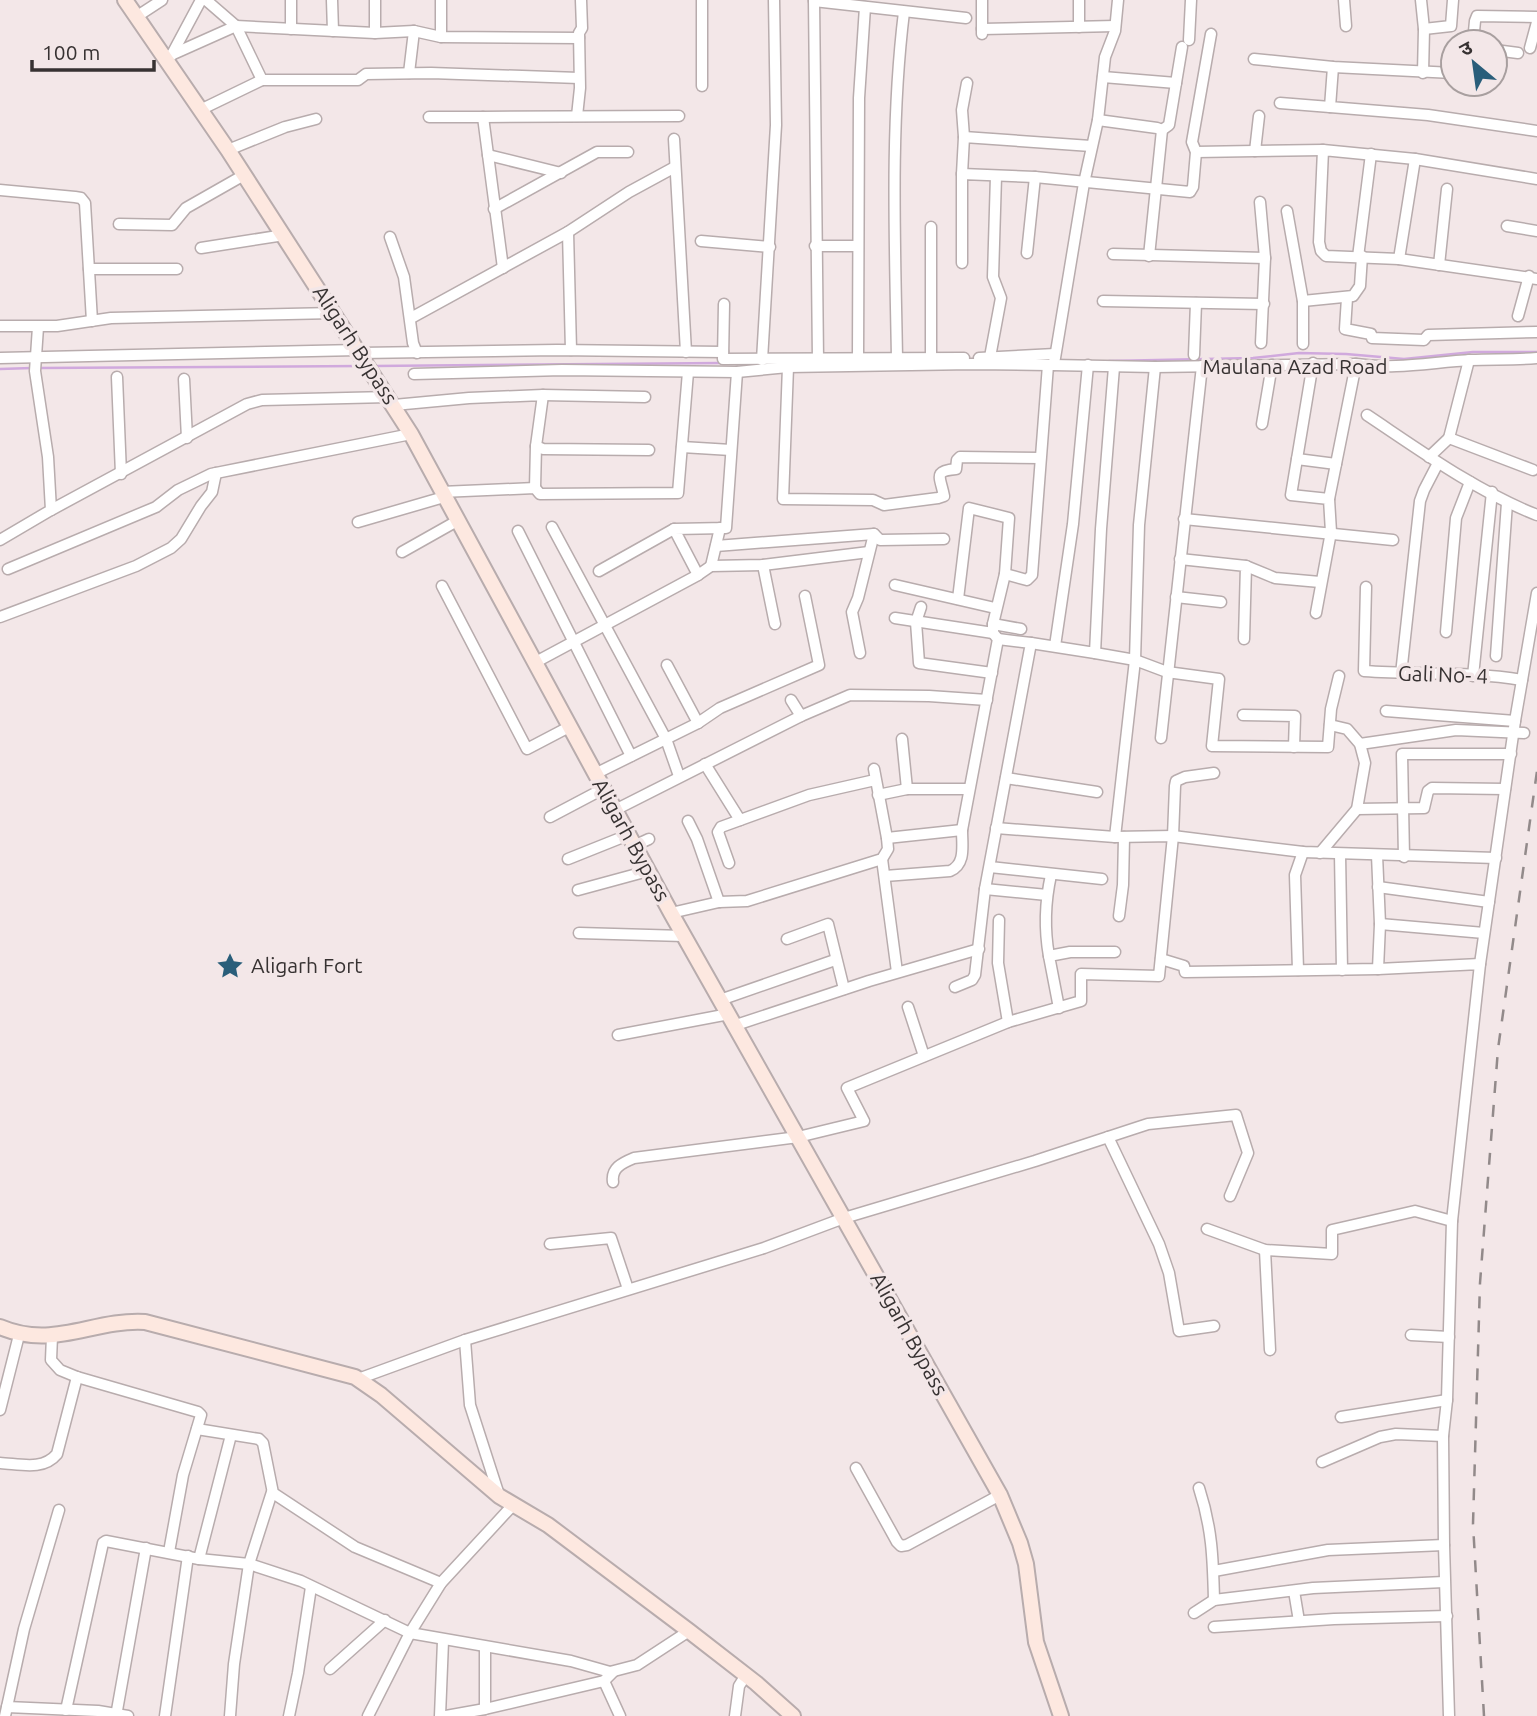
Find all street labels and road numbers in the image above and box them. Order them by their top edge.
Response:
street label: Aligarh Bypass [309,281,403,408]
street label: Maulana Azad Road [1203,354,1387,378]
street label: Gali No- 4 [1398,660,1489,688]
street label: Aligarh Bypass [588,774,675,905]
street label: Aligarh Bypass [866,1268,953,1399]

